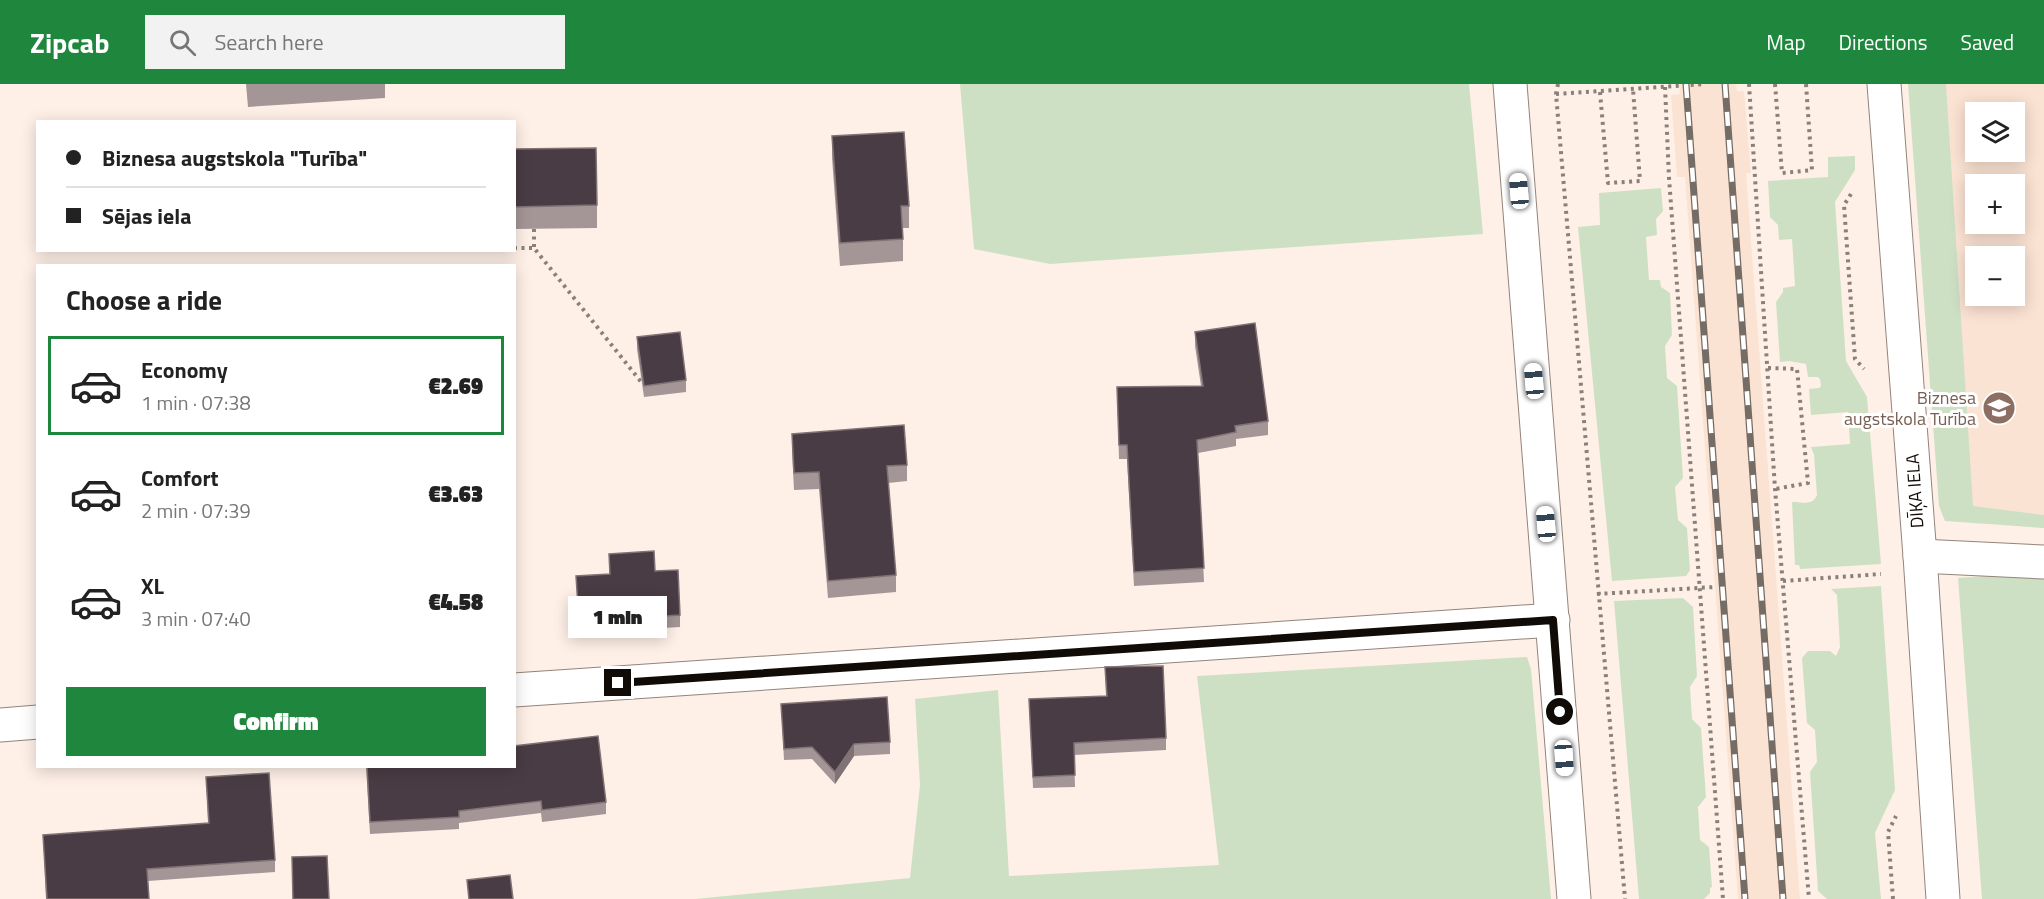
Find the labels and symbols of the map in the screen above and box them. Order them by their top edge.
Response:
car [1508,172,1530,210]
car [1523,362,1545,400]
place label: Biznesa augstskola Turība [1844,384,1976,432]
school or university icon: Biznesa augstskola Turība [1981,390,2017,426]
street label: DĪĶA IELA [1898,453,1931,529]
car [1535,505,1557,543]
callout: 1 min [568,596,668,638]
route end [604,669,631,696]
route start [1546,698,1573,725]
car [1554,739,1574,777]

